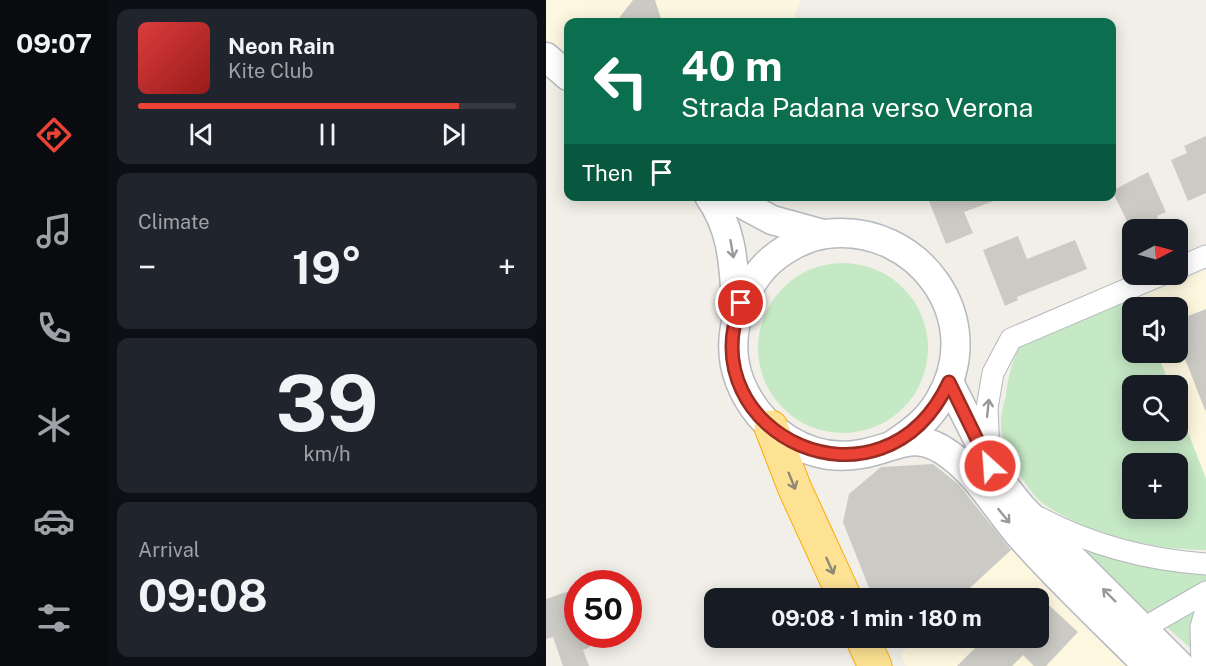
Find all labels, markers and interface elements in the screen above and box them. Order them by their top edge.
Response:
text: 09:07 [16,27,92,59]
text: Neon Rain [228,33,335,59]
text: 40 m [681,41,783,90]
icon: left [582,42,660,120]
text: Kite Club [228,59,313,83]
text: Strada Padana verso Verona [681,91,1034,123]
icon: directions [33,114,75,156]
icon: previous [185,118,218,151]
icon: pause [311,118,344,151]
icon: next [437,118,470,151]
icon: arrive [645,156,678,189]
text: Then [582,160,633,186]
icon: music [33,210,75,252]
text: Climate [138,210,210,234]
north arrow [1122,219,1188,285]
map controls [1122,219,1188,519]
one-way arrow [727,239,738,259]
text: 19° [292,241,362,294]
text: − [138,248,156,286]
text: + [498,248,516,286]
pin [715,277,766,328]
icon: arrive [724,286,757,319]
button: sound [1122,297,1188,363]
icon: phone [33,307,75,349]
text: 39 [275,357,379,449]
button: search [1122,375,1188,441]
one-way arrow [983,398,994,418]
icon: climate [33,404,75,446]
position arrow [958,434,1022,498]
text: km/h [303,442,351,466]
button: + [1122,453,1188,519]
one-way arrow [787,471,798,490]
icon: car [33,500,75,542]
one-way arrow [997,508,1011,523]
text: Arrival [138,538,200,562]
one-way arrow [825,556,836,575]
text: 09:08 [138,569,268,622]
speed limit sign: 50 [564,570,642,648]
one-way arrow [1102,588,1116,603]
icon: filters [33,597,75,639]
text: 09:08 · 1 min · 180 m [771,605,982,631]

